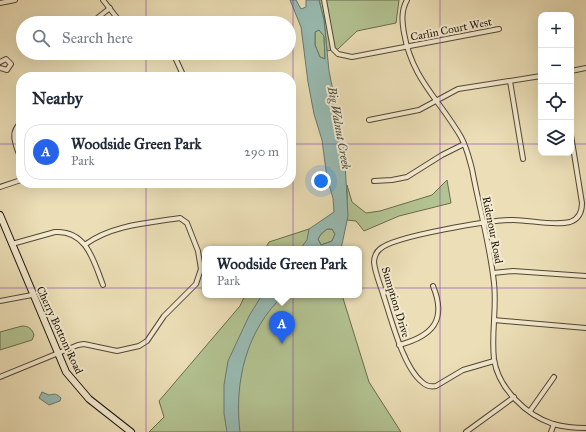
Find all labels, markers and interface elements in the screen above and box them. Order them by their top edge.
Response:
map controls [538,12,574,156]
button: + [538,12,574,48]
street label: Carlin Court West [409,15,493,44]
search box [16,16,296,60]
icon: search [30,27,52,49]
text: Search here [62,29,133,47]
button: − [538,48,574,84]
water label: Big Walnut Creek [325,84,353,171]
button: locate [538,84,574,120]
text: Nearby [32,88,83,109]
button: layers [538,120,574,156]
text: Woodside Green Park [71,135,202,153]
text: A [42,144,50,160]
text: 290 m [244,144,279,160]
text: Park [71,153,95,169]
your location [311,171,331,191]
street label: Ridenour Road [480,195,505,265]
popup [202,246,362,298]
text: Woodside Green Park [217,255,347,273]
street label: Sumption Drive [379,265,413,339]
text: Park [217,273,240,289]
street label: Cherry Bottom Road [34,284,86,377]
pin: A [269,311,295,344]

